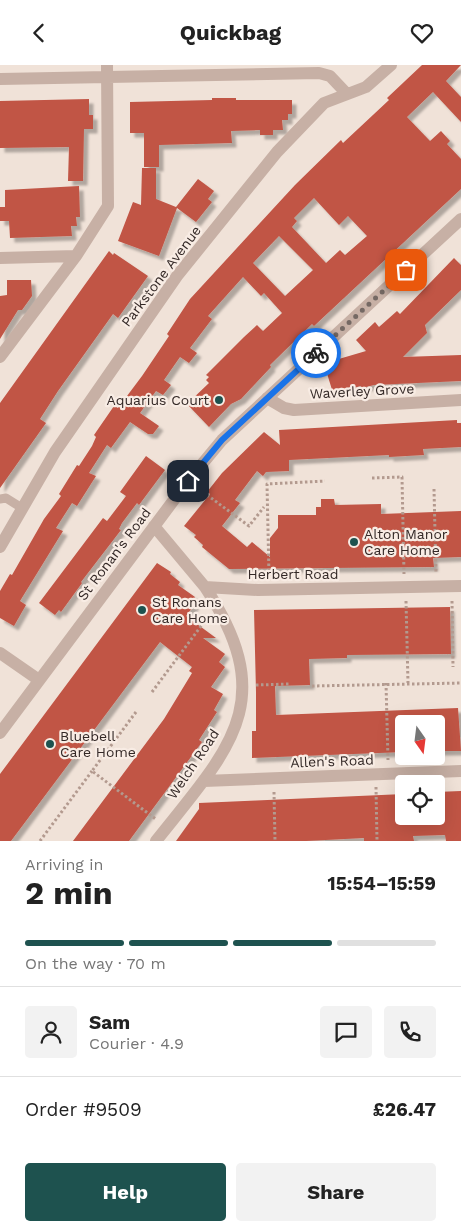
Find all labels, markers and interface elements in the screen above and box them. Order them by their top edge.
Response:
icon: back [25,19,53,47]
icon: heart [408,19,436,47]
text: Quickbag [180,20,281,45]
street label: Parkstone Avenue [118,222,204,330]
pin [385,249,427,291]
icon: bag [392,256,420,284]
courier [291,328,341,378]
icon: bike [302,339,330,367]
street label: Waverley Grove [309,380,415,402]
place label: Aquarius Court [107,392,209,408]
marker: Aquarius Court [213,394,225,406]
pin [167,460,209,502]
icon: home [174,467,202,495]
street label: St Ronan's Road [74,505,154,603]
place label: Alton Manor Care Home [364,526,448,558]
marker: Alton Manor Care Home [348,536,360,548]
street label: Herbert Road [248,566,338,582]
place label: St Ronans Care Home [152,594,228,626]
marker: St Ronans Care Home [136,604,148,616]
north arrow [395,715,445,765]
map controls [395,715,445,825]
street label: Welch Road [164,726,222,802]
place label: Bluebell Care Home [60,728,136,760]
marker: Bluebell Care Home [44,738,56,750]
street label: Allen's Road [290,752,374,770]
button: locate [395,775,445,825]
text: Arriving in [25,855,103,874]
text: 15:54–15:59 [327,872,436,895]
text: 2 min [25,874,113,912]
text: On the way · 70 m [25,954,166,973]
button: person [25,1006,77,1058]
button: chat [320,1006,372,1058]
button: phone [384,1006,436,1058]
text: Sam [89,1011,130,1034]
text: Courier · 4.9 [89,1034,184,1053]
text: Order #9509 [25,1098,142,1121]
text: £26.47 [373,1098,436,1121]
button: Help [25,1163,226,1221]
button: Share [236,1163,436,1221]

